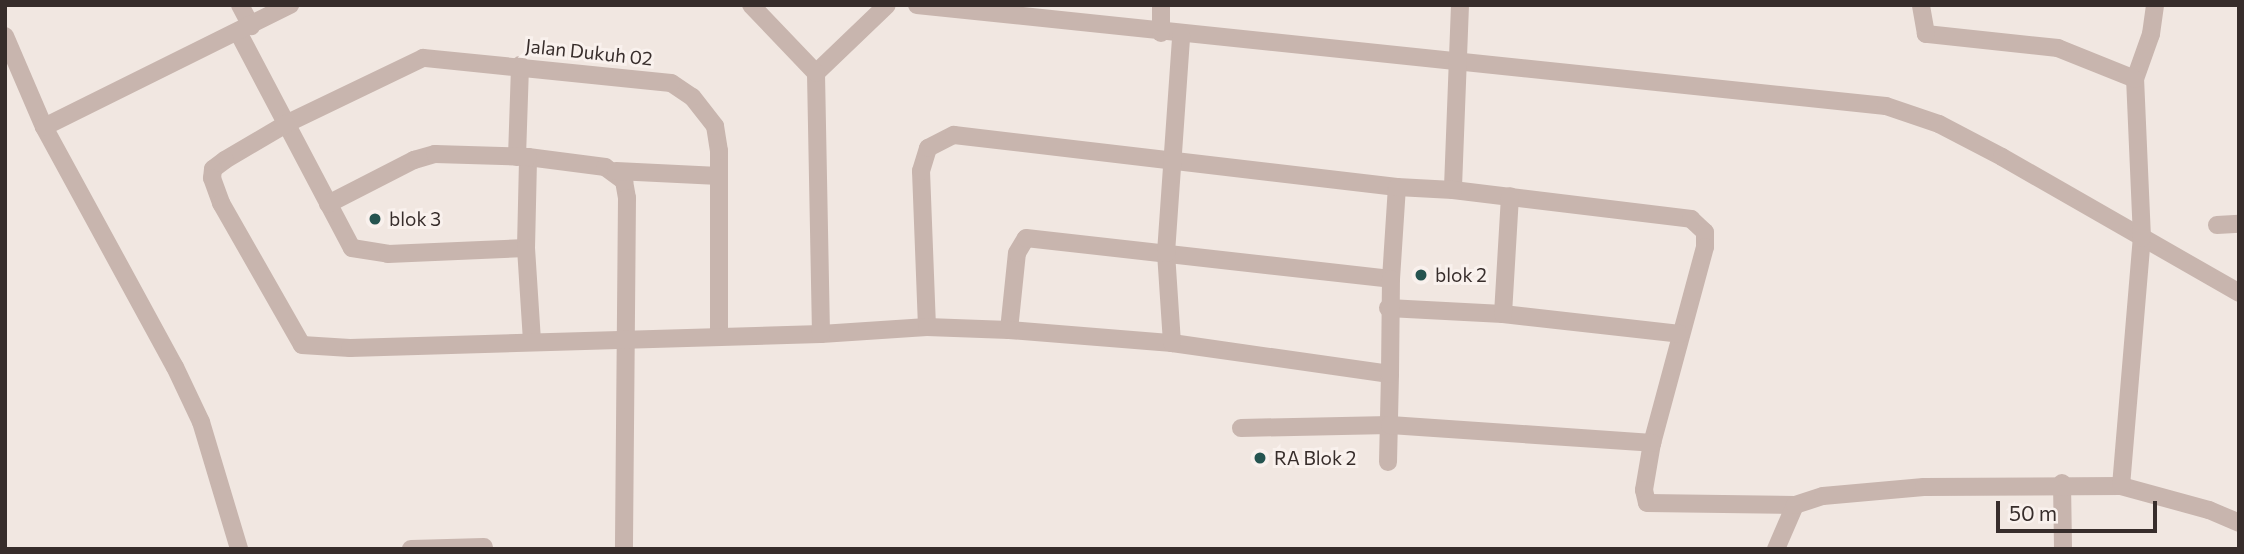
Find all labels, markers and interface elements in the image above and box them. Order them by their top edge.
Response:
street label: Jalan Dukuh 02 [524,34,654,70]
place label: blok 3 [389,208,441,230]
marker: blok 3 [367,211,383,227]
place label: blok 2 [1435,264,1487,286]
marker: blok 2 [1413,267,1429,283]
place label: RA Blok 2 [1274,447,1356,469]
marker: RA Blok 2 [1252,450,1268,466]
scale bar [1999,488,2160,532]
text: 50 m [2009,500,2057,525]

